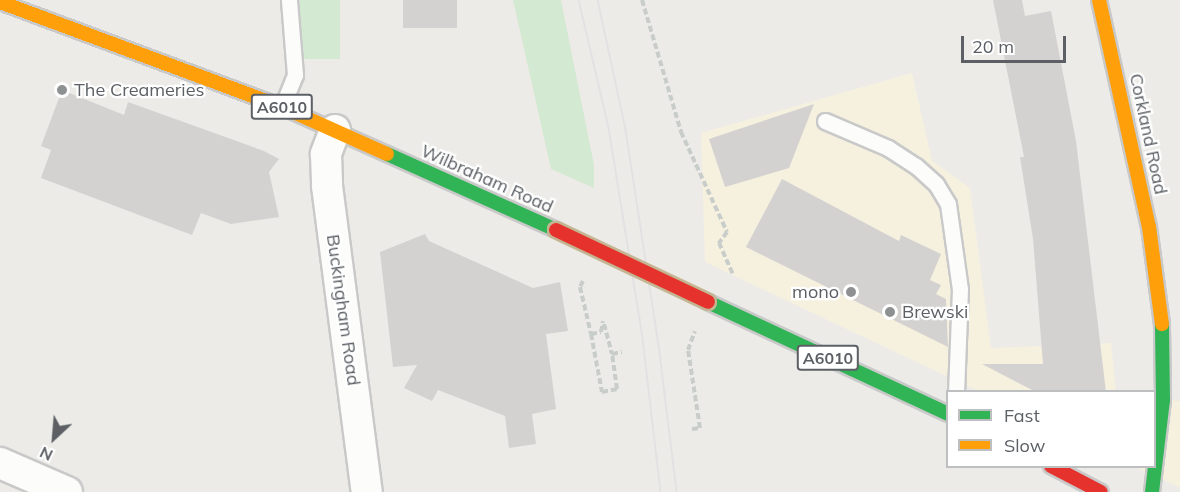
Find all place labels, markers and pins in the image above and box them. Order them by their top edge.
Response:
place label: The Creameries [74,79,204,101]
marker: The Creameries [55,83,69,97]
place label: mono [792,281,839,303]
marker: mono [844,285,858,299]
place label: Brewski [902,301,968,323]
marker: Brewski [883,305,897,319]

